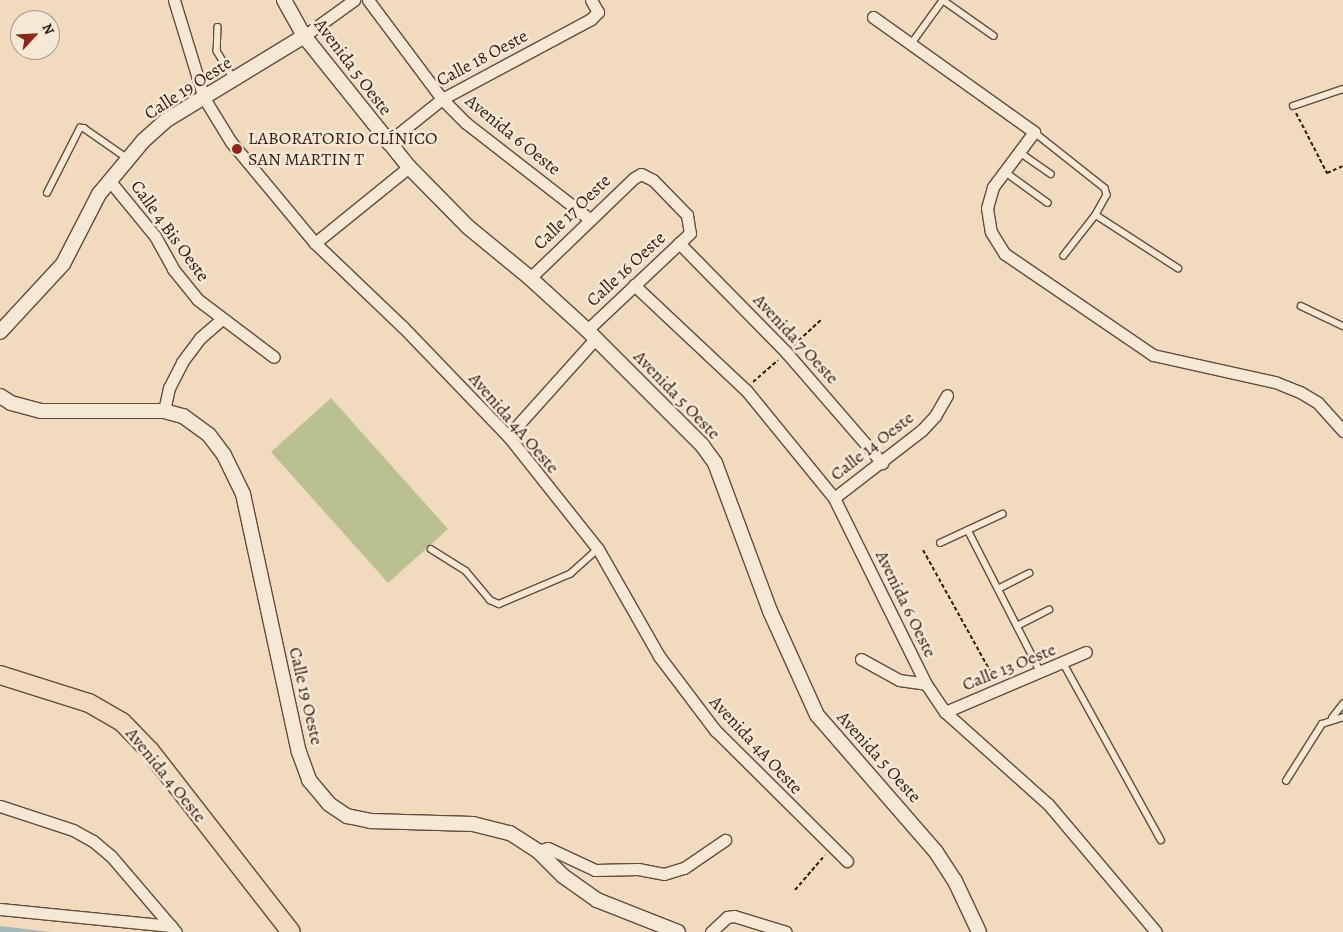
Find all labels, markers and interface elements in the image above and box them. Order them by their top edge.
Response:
north arrow [10,10,60,60]
street label: Avenida 5 Oeste [310,14,396,120]
text: N [37,20,59,38]
street label: Calle 18 Oeste [433,25,531,91]
street label: Calle 19 Oeste [140,52,236,124]
street label: Avenida 6 Oeste [461,90,565,180]
place label: LABORATORIO CLÍNICO SAN MARTIN T [248,128,437,170]
marker: LABORATORIO CLÍNICO SAN MARTIN T [230,142,244,156]
street label: Calle 17 Oeste [529,170,615,254]
street label: Calle 4 Bis Oeste [126,176,214,286]
street label: Calle 16 Oeste [582,227,670,311]
street label: Avenida 7 Oeste [749,289,843,389]
street label: Avenida 5 Oeste [629,346,725,444]
street label: Avenida 4A Oeste [464,368,564,478]
street label: Calle 14 Oeste [826,407,918,485]
street label: Avenida 6 Oeste [871,547,941,661]
street label: Calle 13 Oeste [959,638,1059,696]
street label: Calle 19 Oeste [284,645,328,747]
street label: Avenida 4A Oeste [705,691,807,799]
street label: Avenida 5 Oeste [832,707,926,807]
street label: Avenida 4 Oeste [121,723,211,827]

